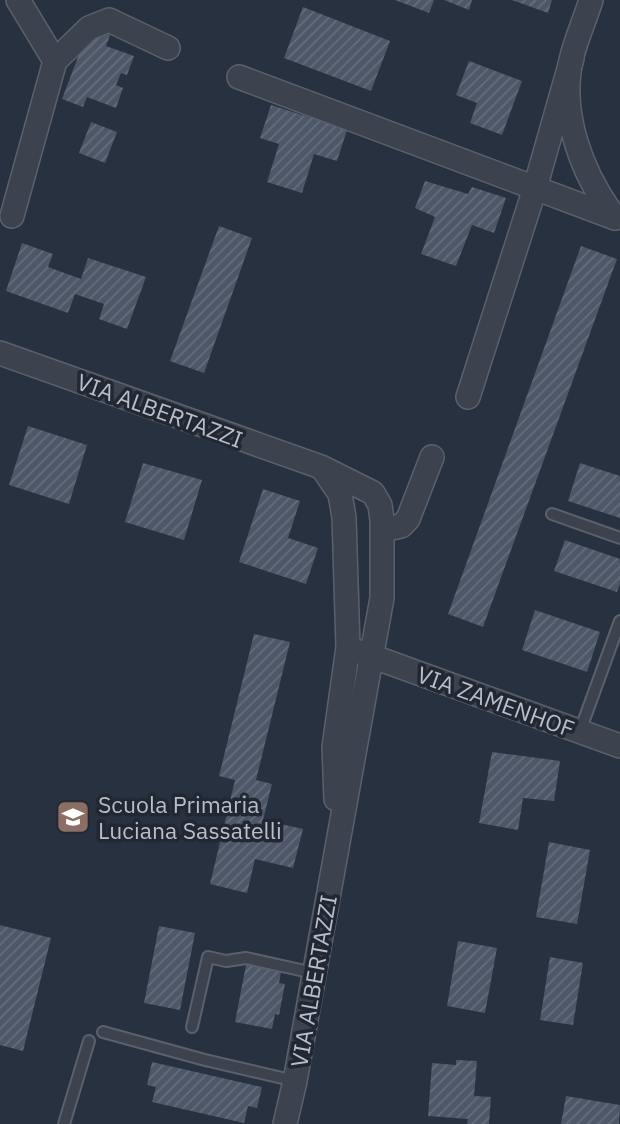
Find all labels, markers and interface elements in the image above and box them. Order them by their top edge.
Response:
street label: VIA ALBERTAZZI [73,366,247,454]
street label: VIA ZAMENHOF [413,659,579,743]
place label: Scuola Primaria Luciana Sassatelli [98,789,282,845]
school or university icon: Scuola Primaria Luciana Sassatelli [54,798,92,836]
street label: VIA ALBERTAZZI [283,892,343,1070]

